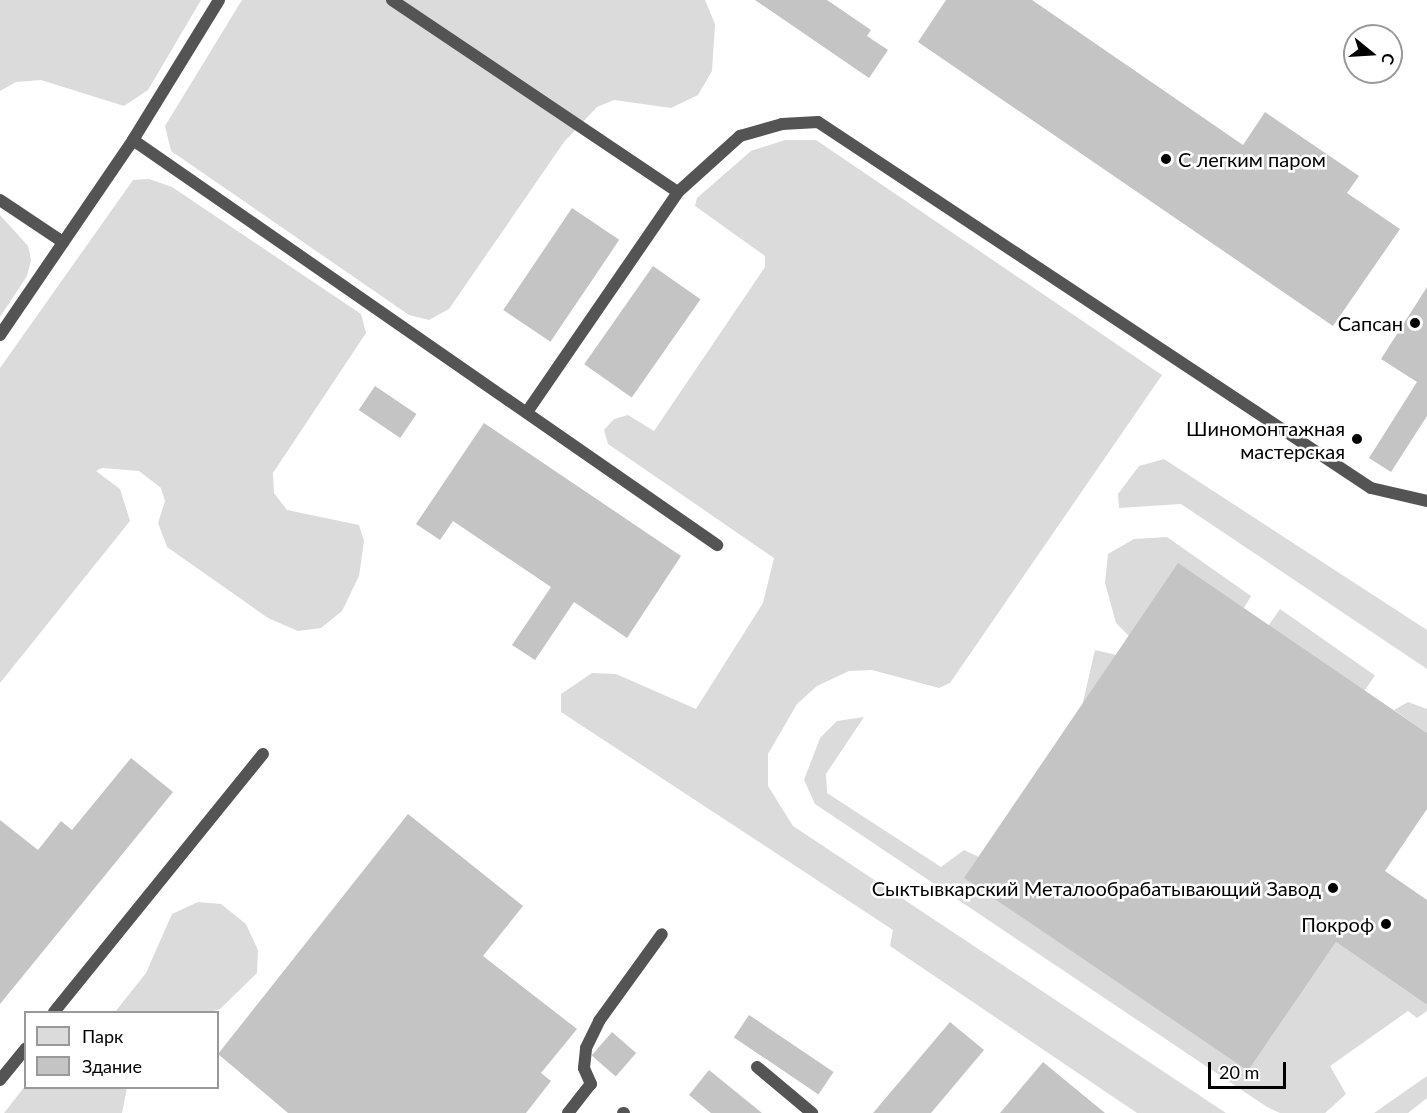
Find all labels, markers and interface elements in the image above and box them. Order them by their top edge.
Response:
north arrow [1343,24,1403,84]
text: С [1378,51,1399,67]
place label: С легким паром [1178,147,1326,171]
marker: С легким паром [1159,152,1173,166]
place label: Сапсан [1338,311,1403,335]
marker: Сапсан [1408,316,1422,330]
place label: Шиномонтажная мастерская [1186,416,1345,463]
marker: Шиномонтажная мастерская [1350,432,1364,446]
place label: Сыктывкарский Металообрабатывающий Завод [872,876,1321,900]
marker: Сыктывкарский Металообрабатывающий Завод [1326,881,1340,895]
place label: Покроф [1301,912,1374,936]
marker: Покроф [1379,917,1393,931]
legend [24,1011,219,1089]
text: Парк [82,1025,123,1047]
scale bar [1211,1050,1289,1088]
text: Здание [82,1055,142,1077]
text: 20 m [1219,1061,1259,1083]

